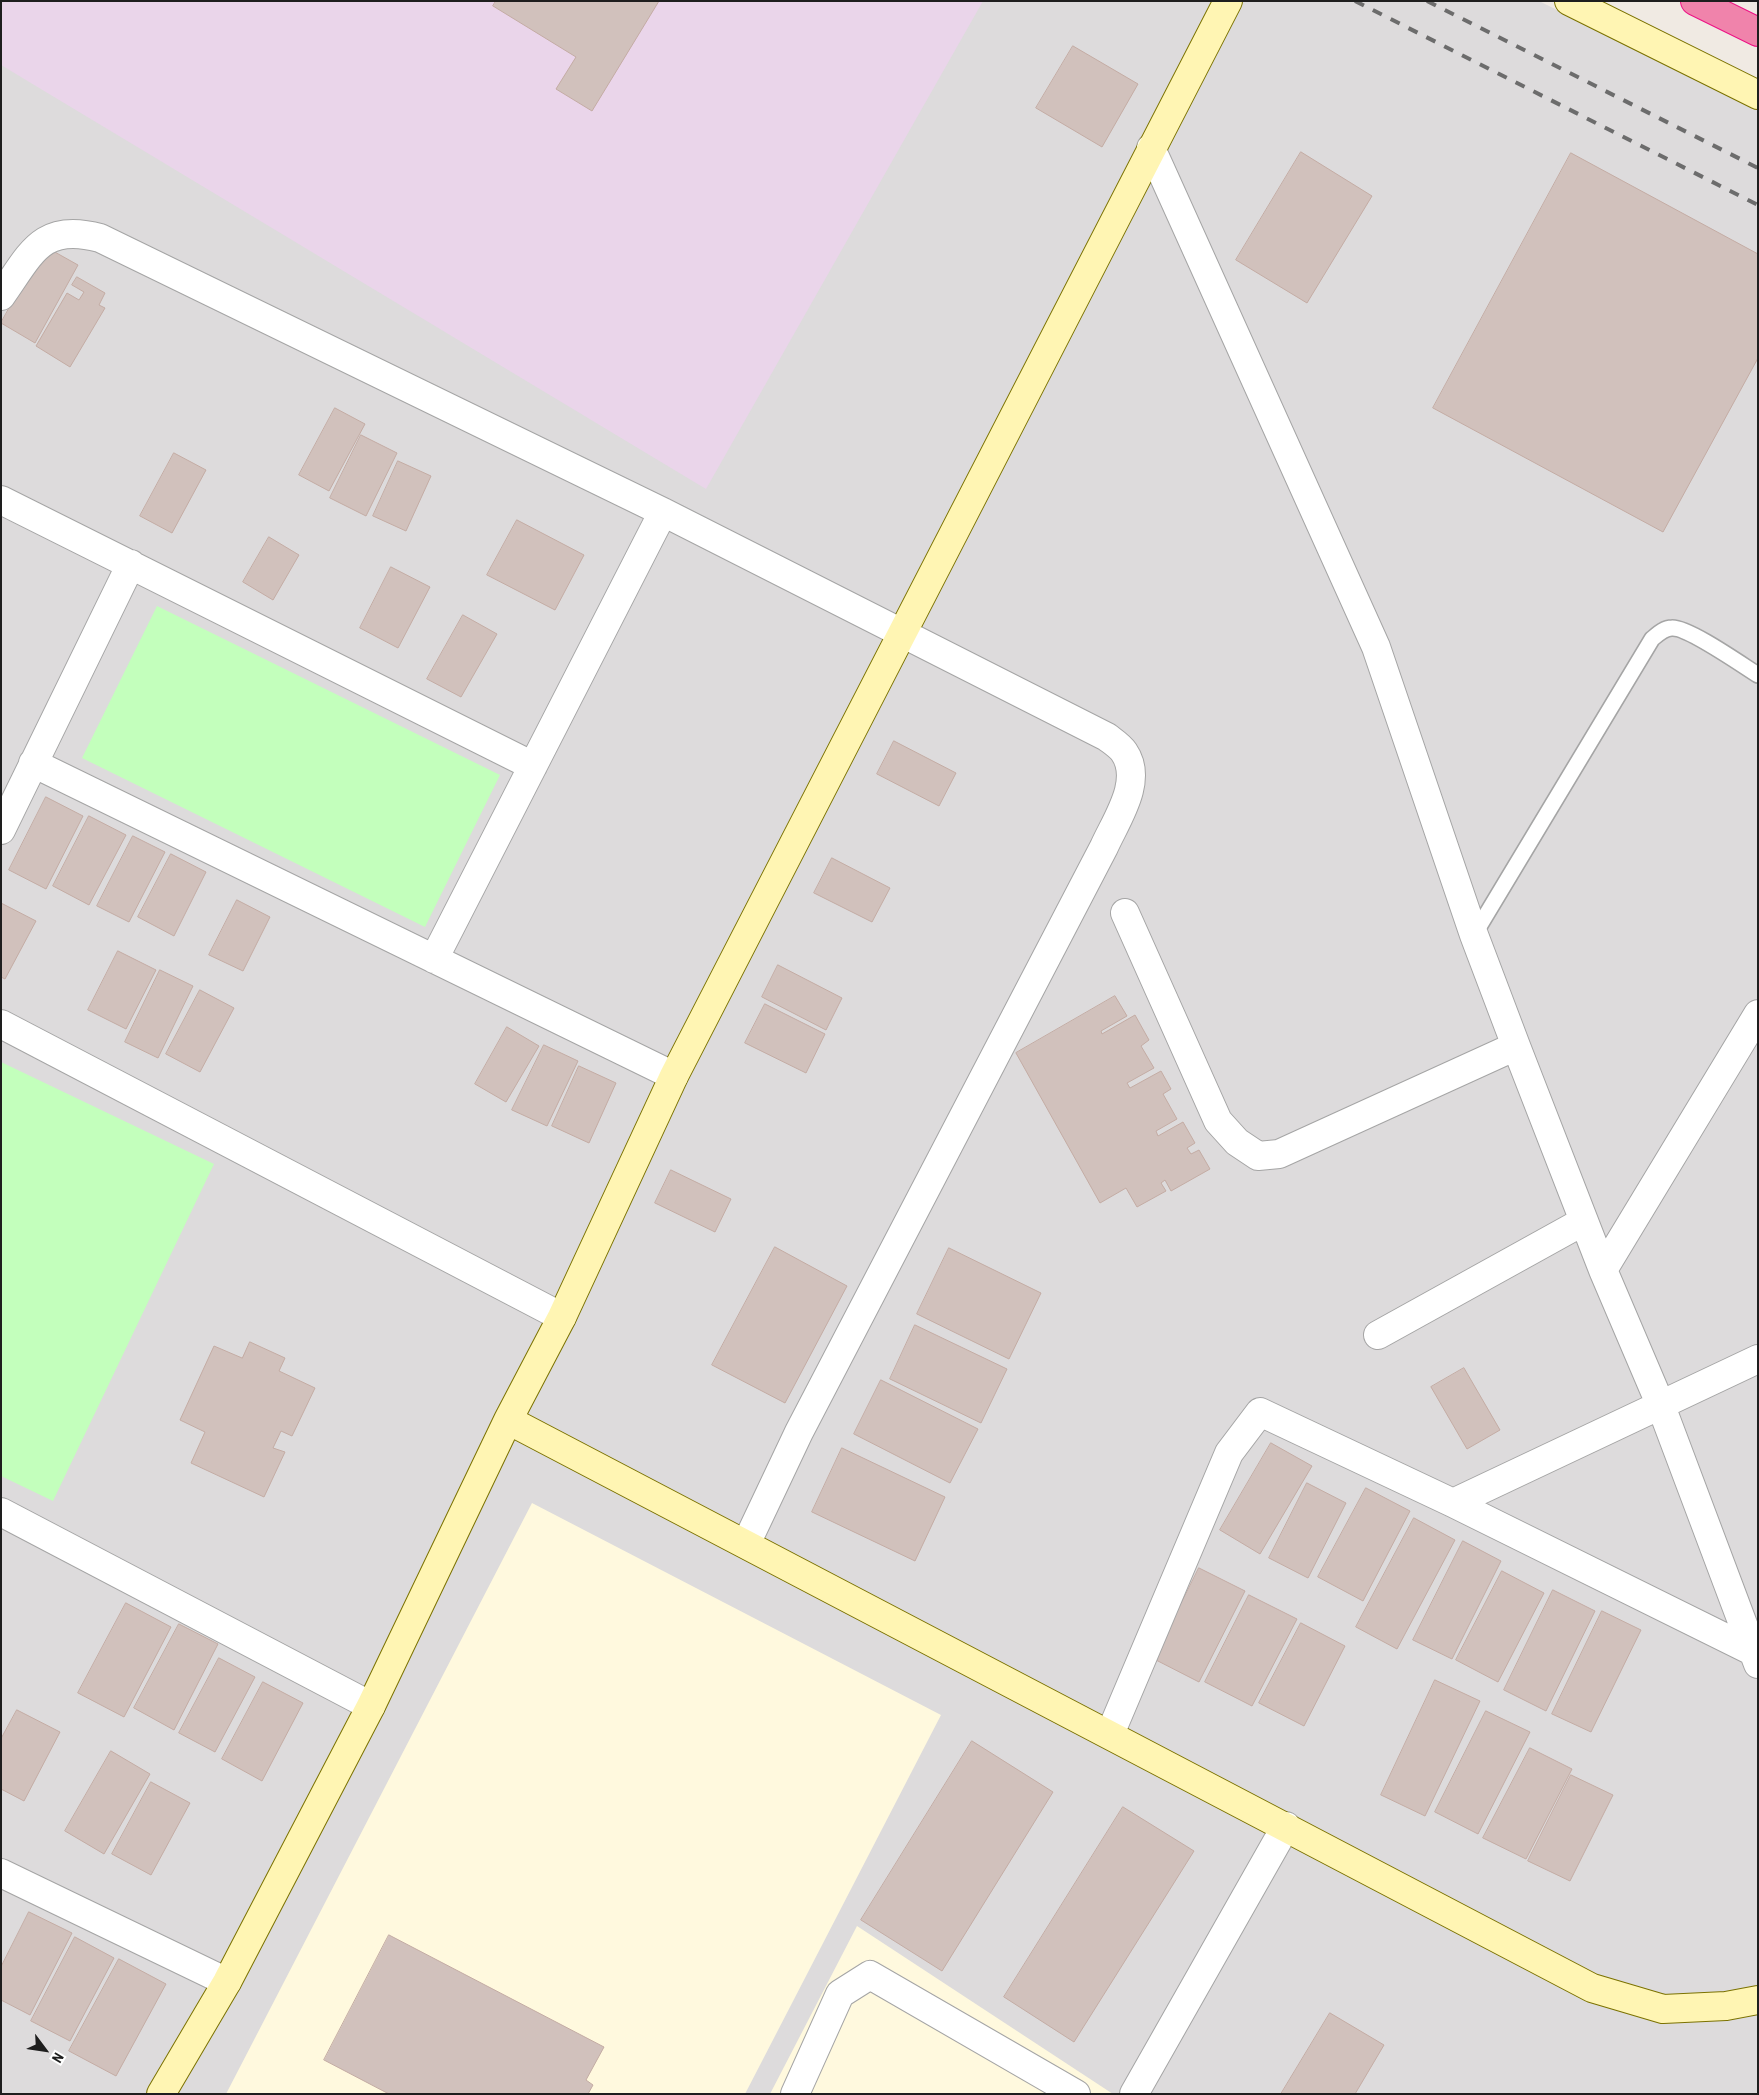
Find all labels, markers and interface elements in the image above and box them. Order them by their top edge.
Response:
north arrow [20,2025,70,2075]
text: N [49,2050,67,2066]

